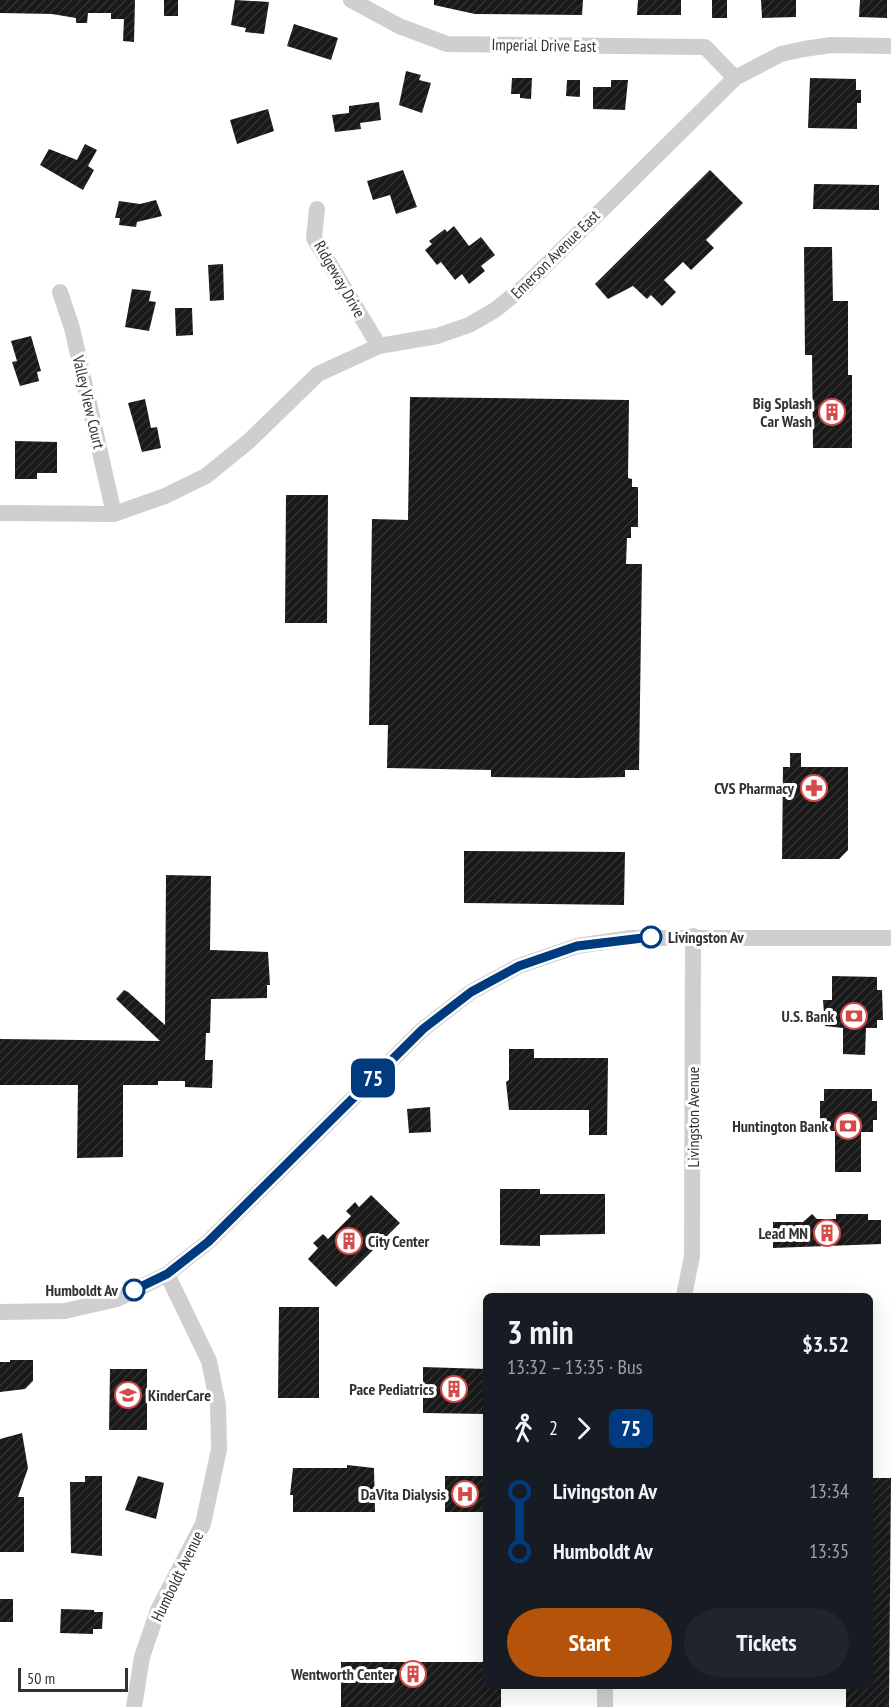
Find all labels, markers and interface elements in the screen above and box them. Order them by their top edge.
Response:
street label: Imperial Drive East [492,34,597,56]
street label: Emerson Avenue East [506,205,604,303]
street label: Ridgeway Drive [310,237,370,321]
street label: Valley View Court [68,352,110,451]
place label: Big Splash Car Wash [753,393,812,431]
building icon: Big Splash Car Wash [817,397,847,427]
pharmacy icon: CVS Pharmacy [799,773,829,803]
place label: CVS Pharmacy [714,778,795,798]
marker: Livingston Av [640,926,662,948]
place label: Livingston Av [668,927,744,947]
bank icon: U.S. Bank [839,1001,869,1031]
place label: U.S. Bank [781,1006,834,1026]
line badge: 75 [346,1058,400,1098]
text: 75 [363,1065,383,1092]
street label: Livingston Avenue [683,1067,703,1167]
bank icon: Huntington Bank [833,1111,863,1141]
place label: Huntington Bank [732,1116,828,1136]
building icon: Lead MN [812,1218,842,1248]
place label: Lead MN [759,1223,808,1243]
building icon: City Center [334,1226,364,1256]
place label: City Center [368,1231,430,1251]
marker: Humboldt Av [123,1279,145,1301]
place label: Humboldt Av [45,1280,119,1300]
text: 3 min [507,1310,574,1353]
text: $3.52 [802,1330,849,1358]
text: 13:32 – 13:35 · Bus [507,1354,642,1380]
building icon: Pace Pediatrics [439,1374,469,1404]
place label: Pace Pediatrics [349,1379,434,1399]
school or university icon: KinderCare [113,1380,143,1410]
place label: KinderCare [148,1385,211,1405]
icon: walk [507,1412,540,1445]
icon: forward [567,1412,600,1445]
text: 2 [549,1415,558,1441]
text: 75 [621,1415,641,1442]
text: Livingston Av [553,1477,657,1505]
text: 13:34 [809,1478,849,1504]
hospital icon: DaVita Dialysis [450,1479,480,1509]
place label: DaVita Dialysis [361,1484,446,1504]
street label: Humboldt Avenue [146,1527,208,1625]
text: Humboldt Av [553,1537,653,1565]
text: 13:35 [809,1538,849,1564]
button: Start [507,1608,672,1677]
button: Tickets [684,1608,849,1677]
building icon: Wentworth Center [398,1659,428,1689]
place label: Wentworth Center [290,1664,394,1684]
scale bar [18,1665,128,1692]
text: 50 m [27,1668,55,1688]

